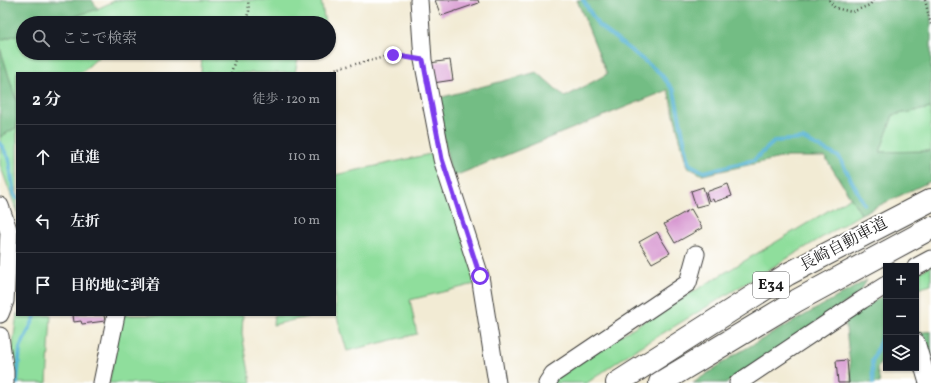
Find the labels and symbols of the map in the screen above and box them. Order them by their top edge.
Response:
route end [384,46,402,64]
street label: 長崎自動車道 [796,213,892,277]
route start [471,267,489,285]
road number: E34 [753,272,789,298]

